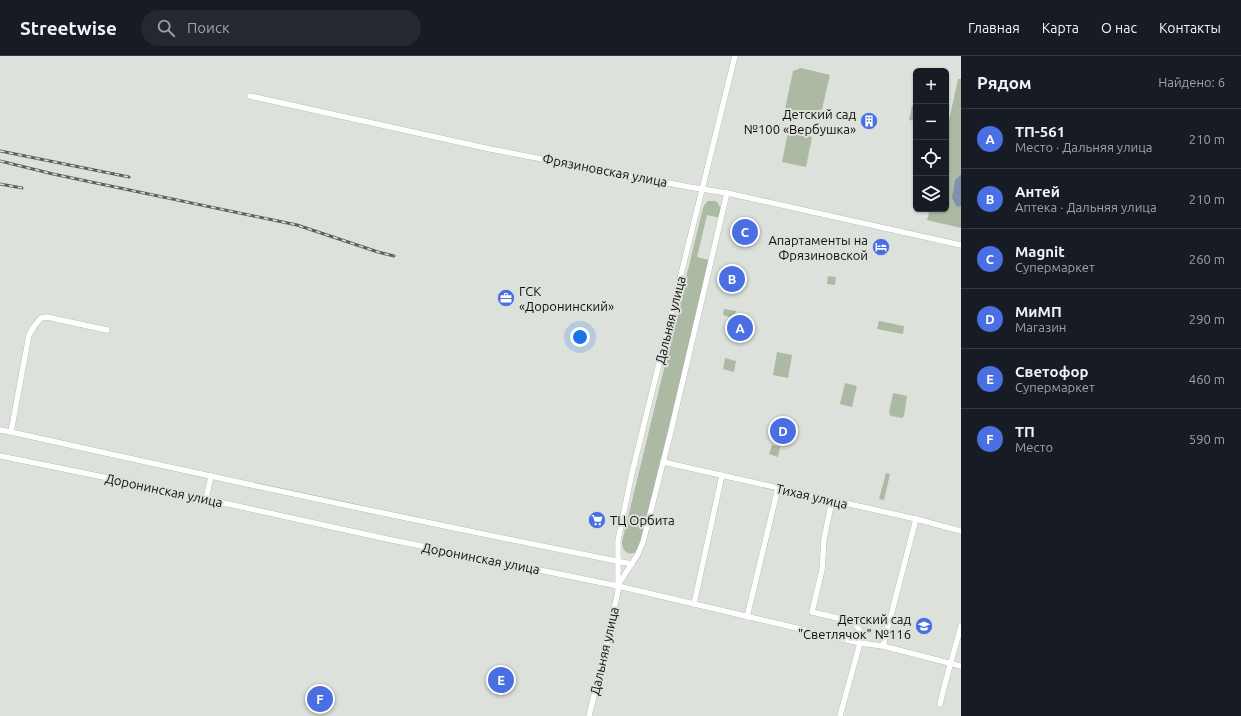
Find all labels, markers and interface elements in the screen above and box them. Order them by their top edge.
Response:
search box [141,10,421,46]
text: Streetwise [20,17,117,39]
icon: search [155,17,177,39]
text: Поиск [187,19,230,36]
text: Главная [968,20,1020,36]
text: Карта [1042,20,1079,36]
text: О нас [1101,20,1137,36]
text: Контакты [1159,20,1221,36]
map controls [913,68,949,212]
button: + [913,68,949,104]
text: Рядом [977,73,1032,92]
text: Найдено: 6 [1158,75,1225,89]
button: − [913,104,949,140]
place label: Детский сад №100 «Вербушка» [744,107,856,136]
building icon: Детский сад №100 «Вербушка» [859,111,879,131]
text: ТП-561 [1015,123,1065,140]
text: A [985,132,995,146]
text: 210 m [1189,132,1225,146]
button: locate [913,140,949,176]
text: Место · Дальняя улица [1015,140,1152,154]
street label: Фрязиновская улица [541,151,669,189]
button: layers [913,176,949,212]
text: Антей [1015,183,1060,200]
text: B [986,192,994,206]
text: 210 m [1189,192,1225,206]
text: Аптека · Дальняя улица [1015,200,1157,214]
pin: C [732,217,758,247]
place label: Апартаменты на Фрязиновской [768,233,868,262]
hotel icon: Апартаменты на Фрязиновской [871,237,891,257]
text: Magnit [1015,243,1065,260]
text: C [986,252,994,266]
text: 260 m [1189,252,1225,266]
text: Супермаркет [1015,260,1095,274]
pin: B [719,264,745,294]
street label: Дальняя улица [652,275,688,365]
place label: ГСК «Доронинский» [519,284,614,313]
office icon: ГСК «Доронинский» [496,288,516,308]
text: МиМП [1015,303,1062,320]
text: D [985,312,995,326]
text: 290 m [1189,312,1225,326]
pin: A [727,313,753,343]
text: Магазин [1015,320,1066,334]
your location [570,327,590,347]
text: Светофор [1015,363,1088,380]
text: E [986,372,994,386]
text: 460 m [1189,372,1225,386]
text: Супермаркет [1015,380,1095,394]
pin: D [770,416,796,446]
text: ТП [1015,423,1035,440]
text: F [986,432,994,446]
text: 590 m [1189,432,1225,446]
text: Место [1015,440,1053,454]
street label: Доронинская улица [104,471,224,509]
street label: Тихая улица [775,481,849,511]
supermarket icon: ТЦ Орбита [587,510,607,530]
place label: ТЦ Орбита [610,513,675,527]
street label: Доронинская улица [421,540,541,576]
street label: Дальняя улица [587,605,621,697]
place label: Детский сад "Светлячок" №116 [798,612,911,641]
school or university icon: Детский сад "Светлячок" №116 [914,616,934,636]
pin: E [488,665,514,695]
pin: F [307,684,333,714]

